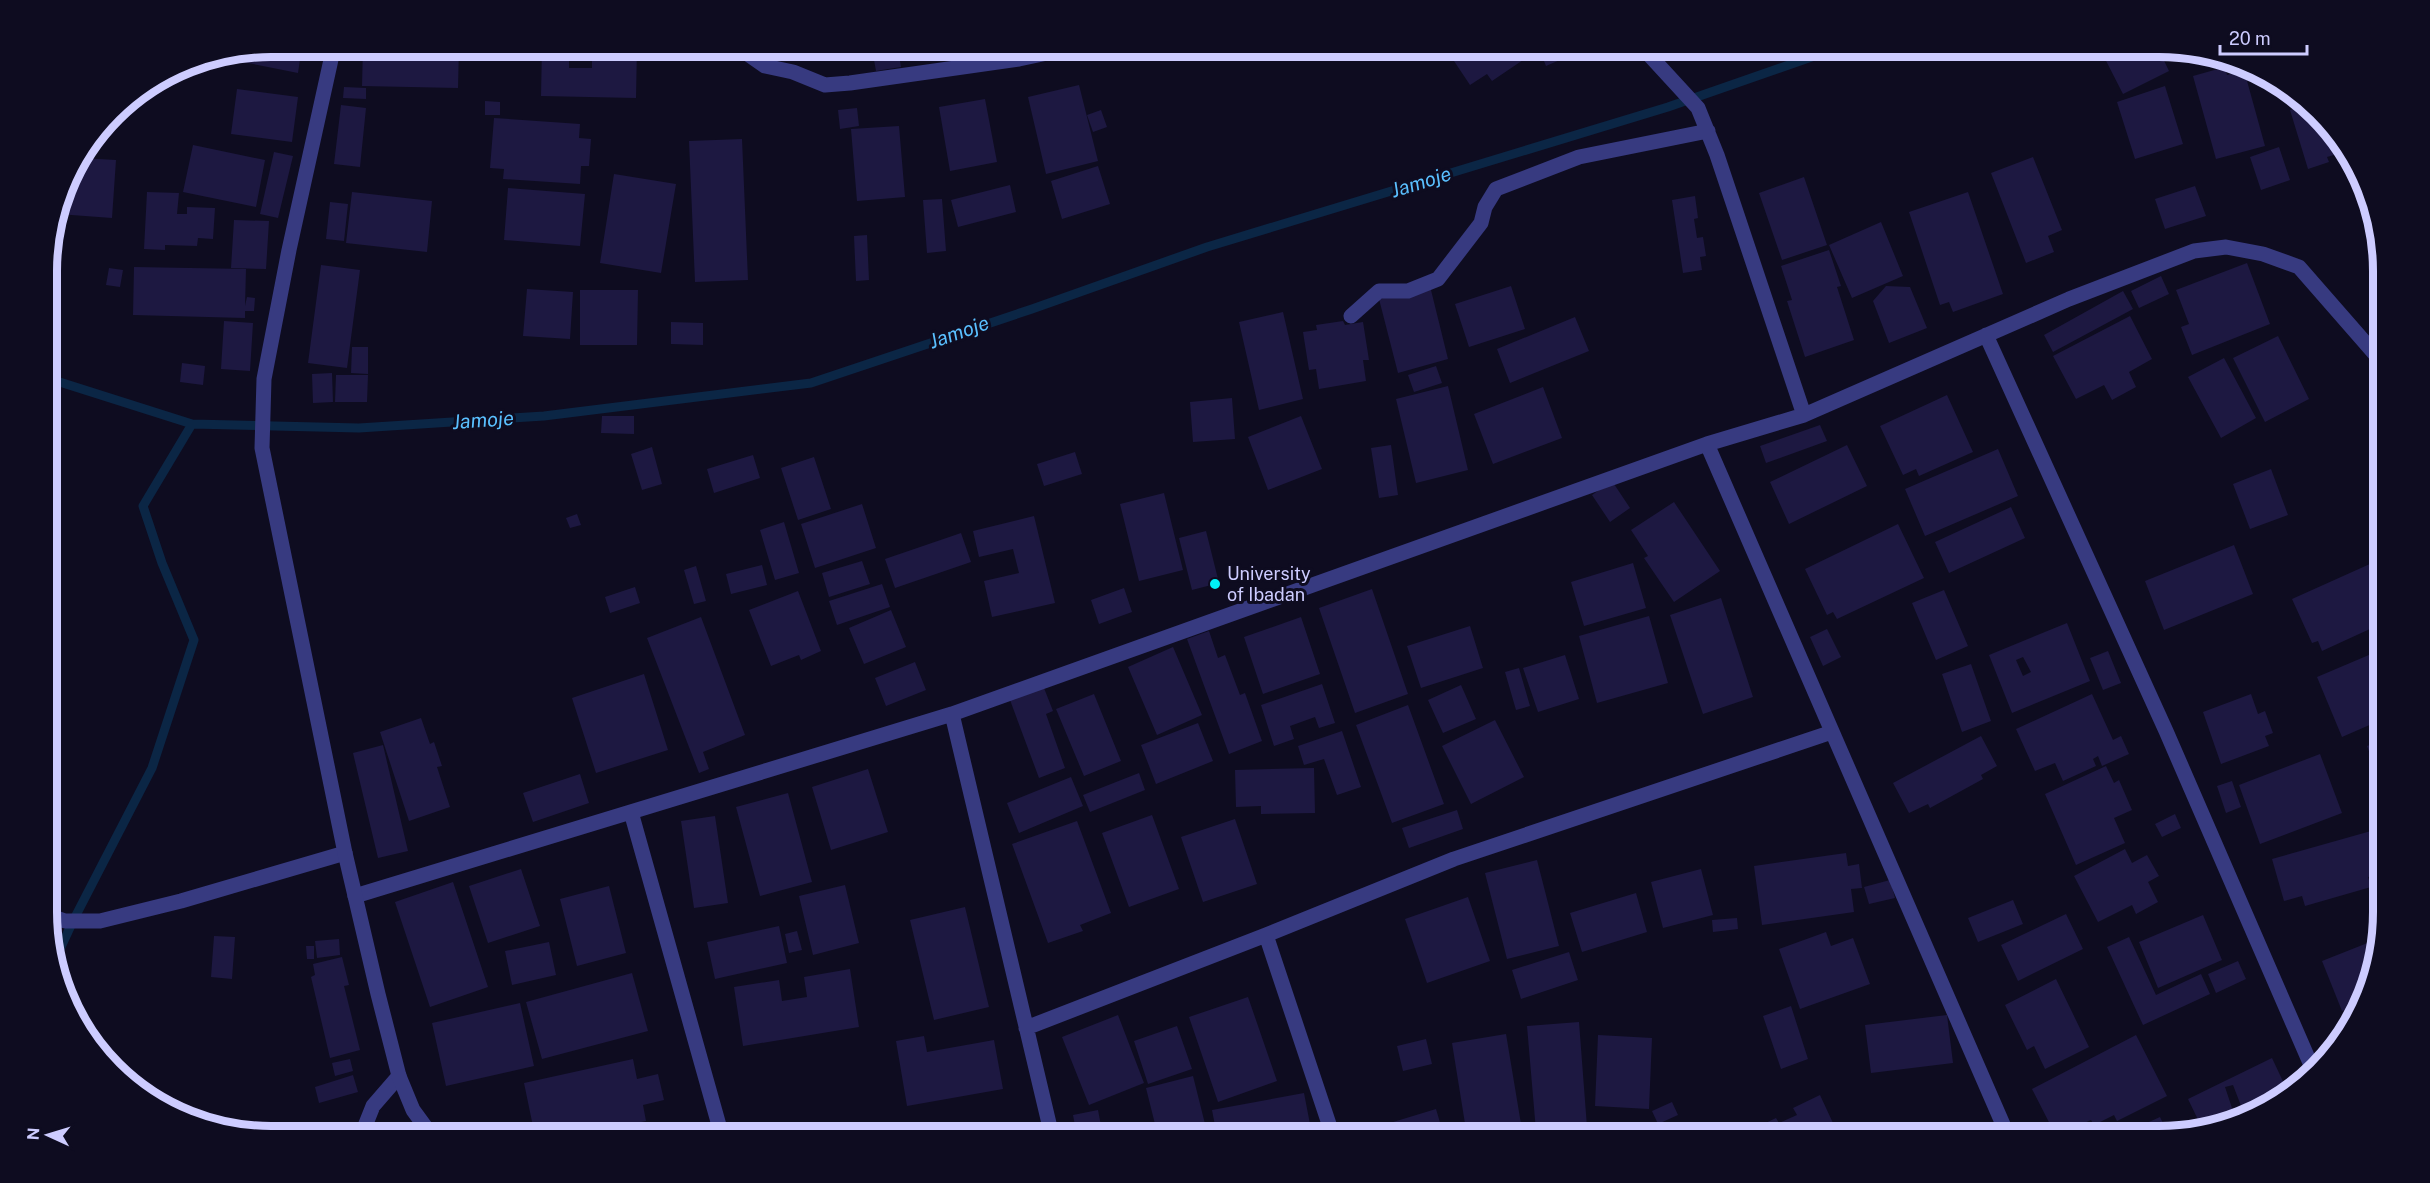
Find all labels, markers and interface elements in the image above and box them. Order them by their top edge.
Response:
scale bar [2220,18,2307,56]
text: 20 m [2229,28,2271,49]
water label: Jamoje [1388,161,1454,202]
water label: Jamoje [926,311,992,353]
water label: Jamoje [451,406,515,434]
place label: University of Ibadan [1227,563,1311,605]
marker: University of Ibadan [1208,577,1222,591]
north arrow [18,1105,78,1165]
text: N [24,1127,43,1141]

